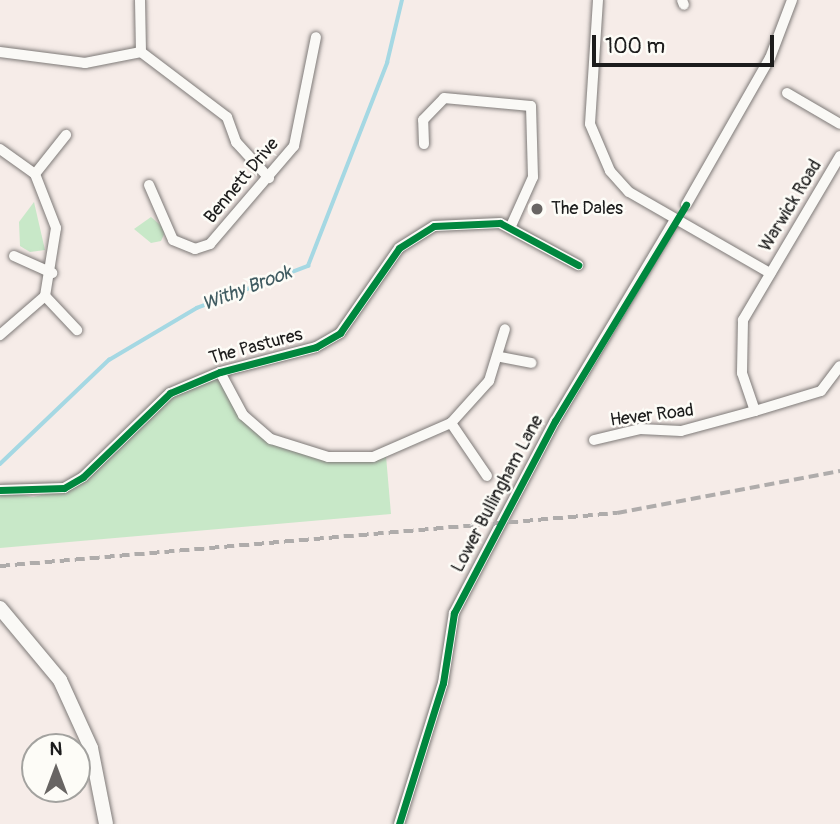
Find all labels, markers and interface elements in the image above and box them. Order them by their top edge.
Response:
scale bar [595,21,777,65]
text: 100 m [605,33,665,60]
street label: Bennett Drive [200,134,284,228]
street label: Warwick Road [755,156,827,256]
place label: The Dales [551,198,623,220]
marker: The Dales [529,201,545,217]
water label: Withy Brook [199,262,295,316]
street label: The Pastures [207,324,305,370]
street label: Hever Road [609,400,695,432]
street label: Lower Bullingham Lane [447,412,549,576]
north arrow [21,733,91,803]
text: N [50,737,62,761]

